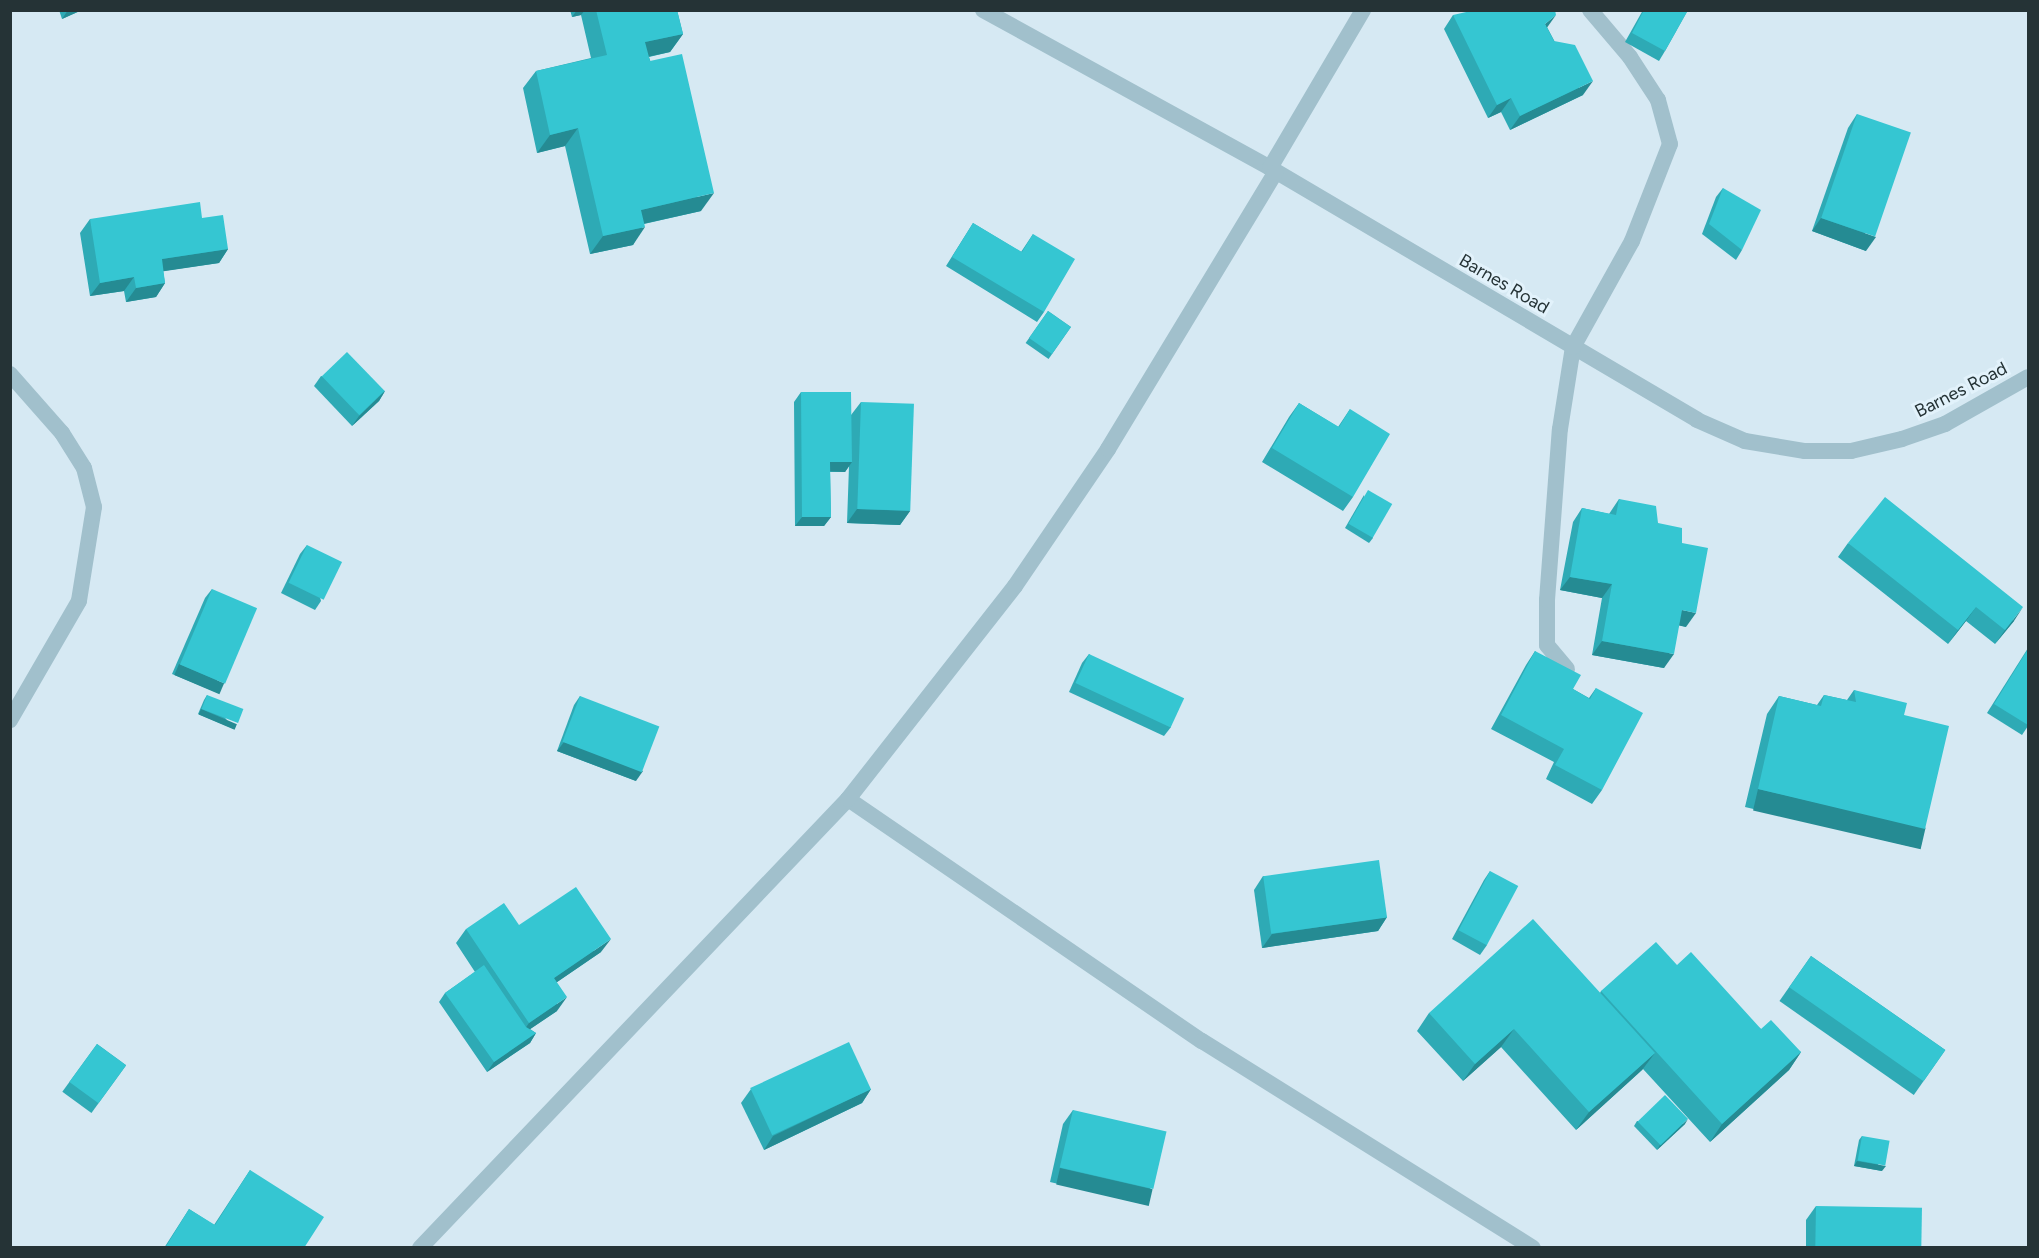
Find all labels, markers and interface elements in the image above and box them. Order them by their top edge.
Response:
street label: Barnes Road [1455,250,1553,318]
street label: Barnes Road [1911,358,2011,422]

